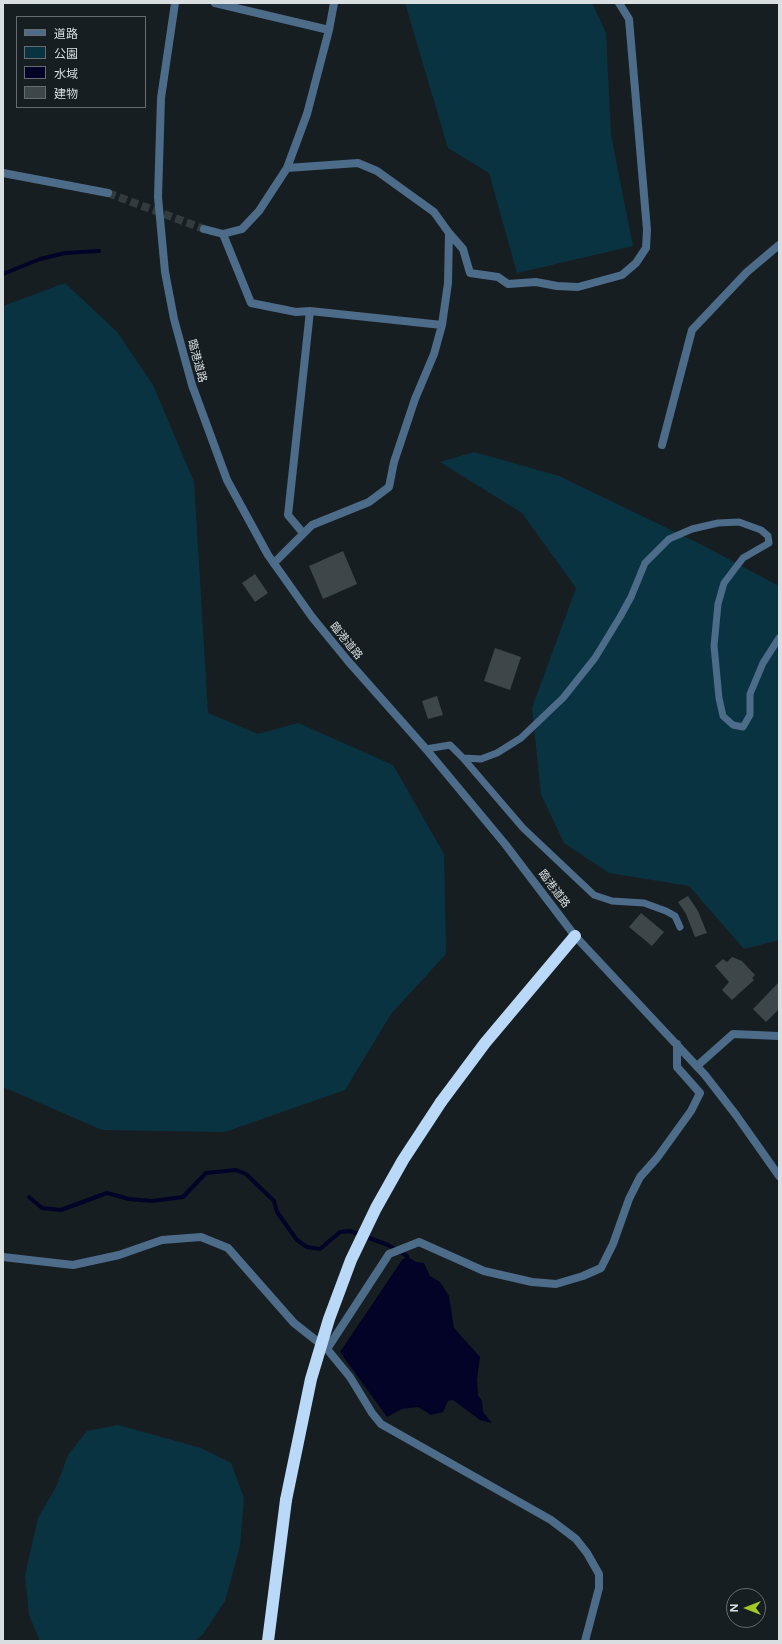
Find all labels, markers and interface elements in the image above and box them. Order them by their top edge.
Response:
legend [16,16,146,108]
text: 道路 [54,27,78,41]
text: 公園 [54,47,78,61]
text: 水域 [54,67,78,81]
text: 建物 [54,87,78,101]
street label: 臨港道路 [185,338,209,384]
street label: 臨港道路 [327,620,365,662]
street label: 臨港道路 [535,867,573,911]
north arrow [726,1588,766,1628]
text: N [728,1604,741,1612]

